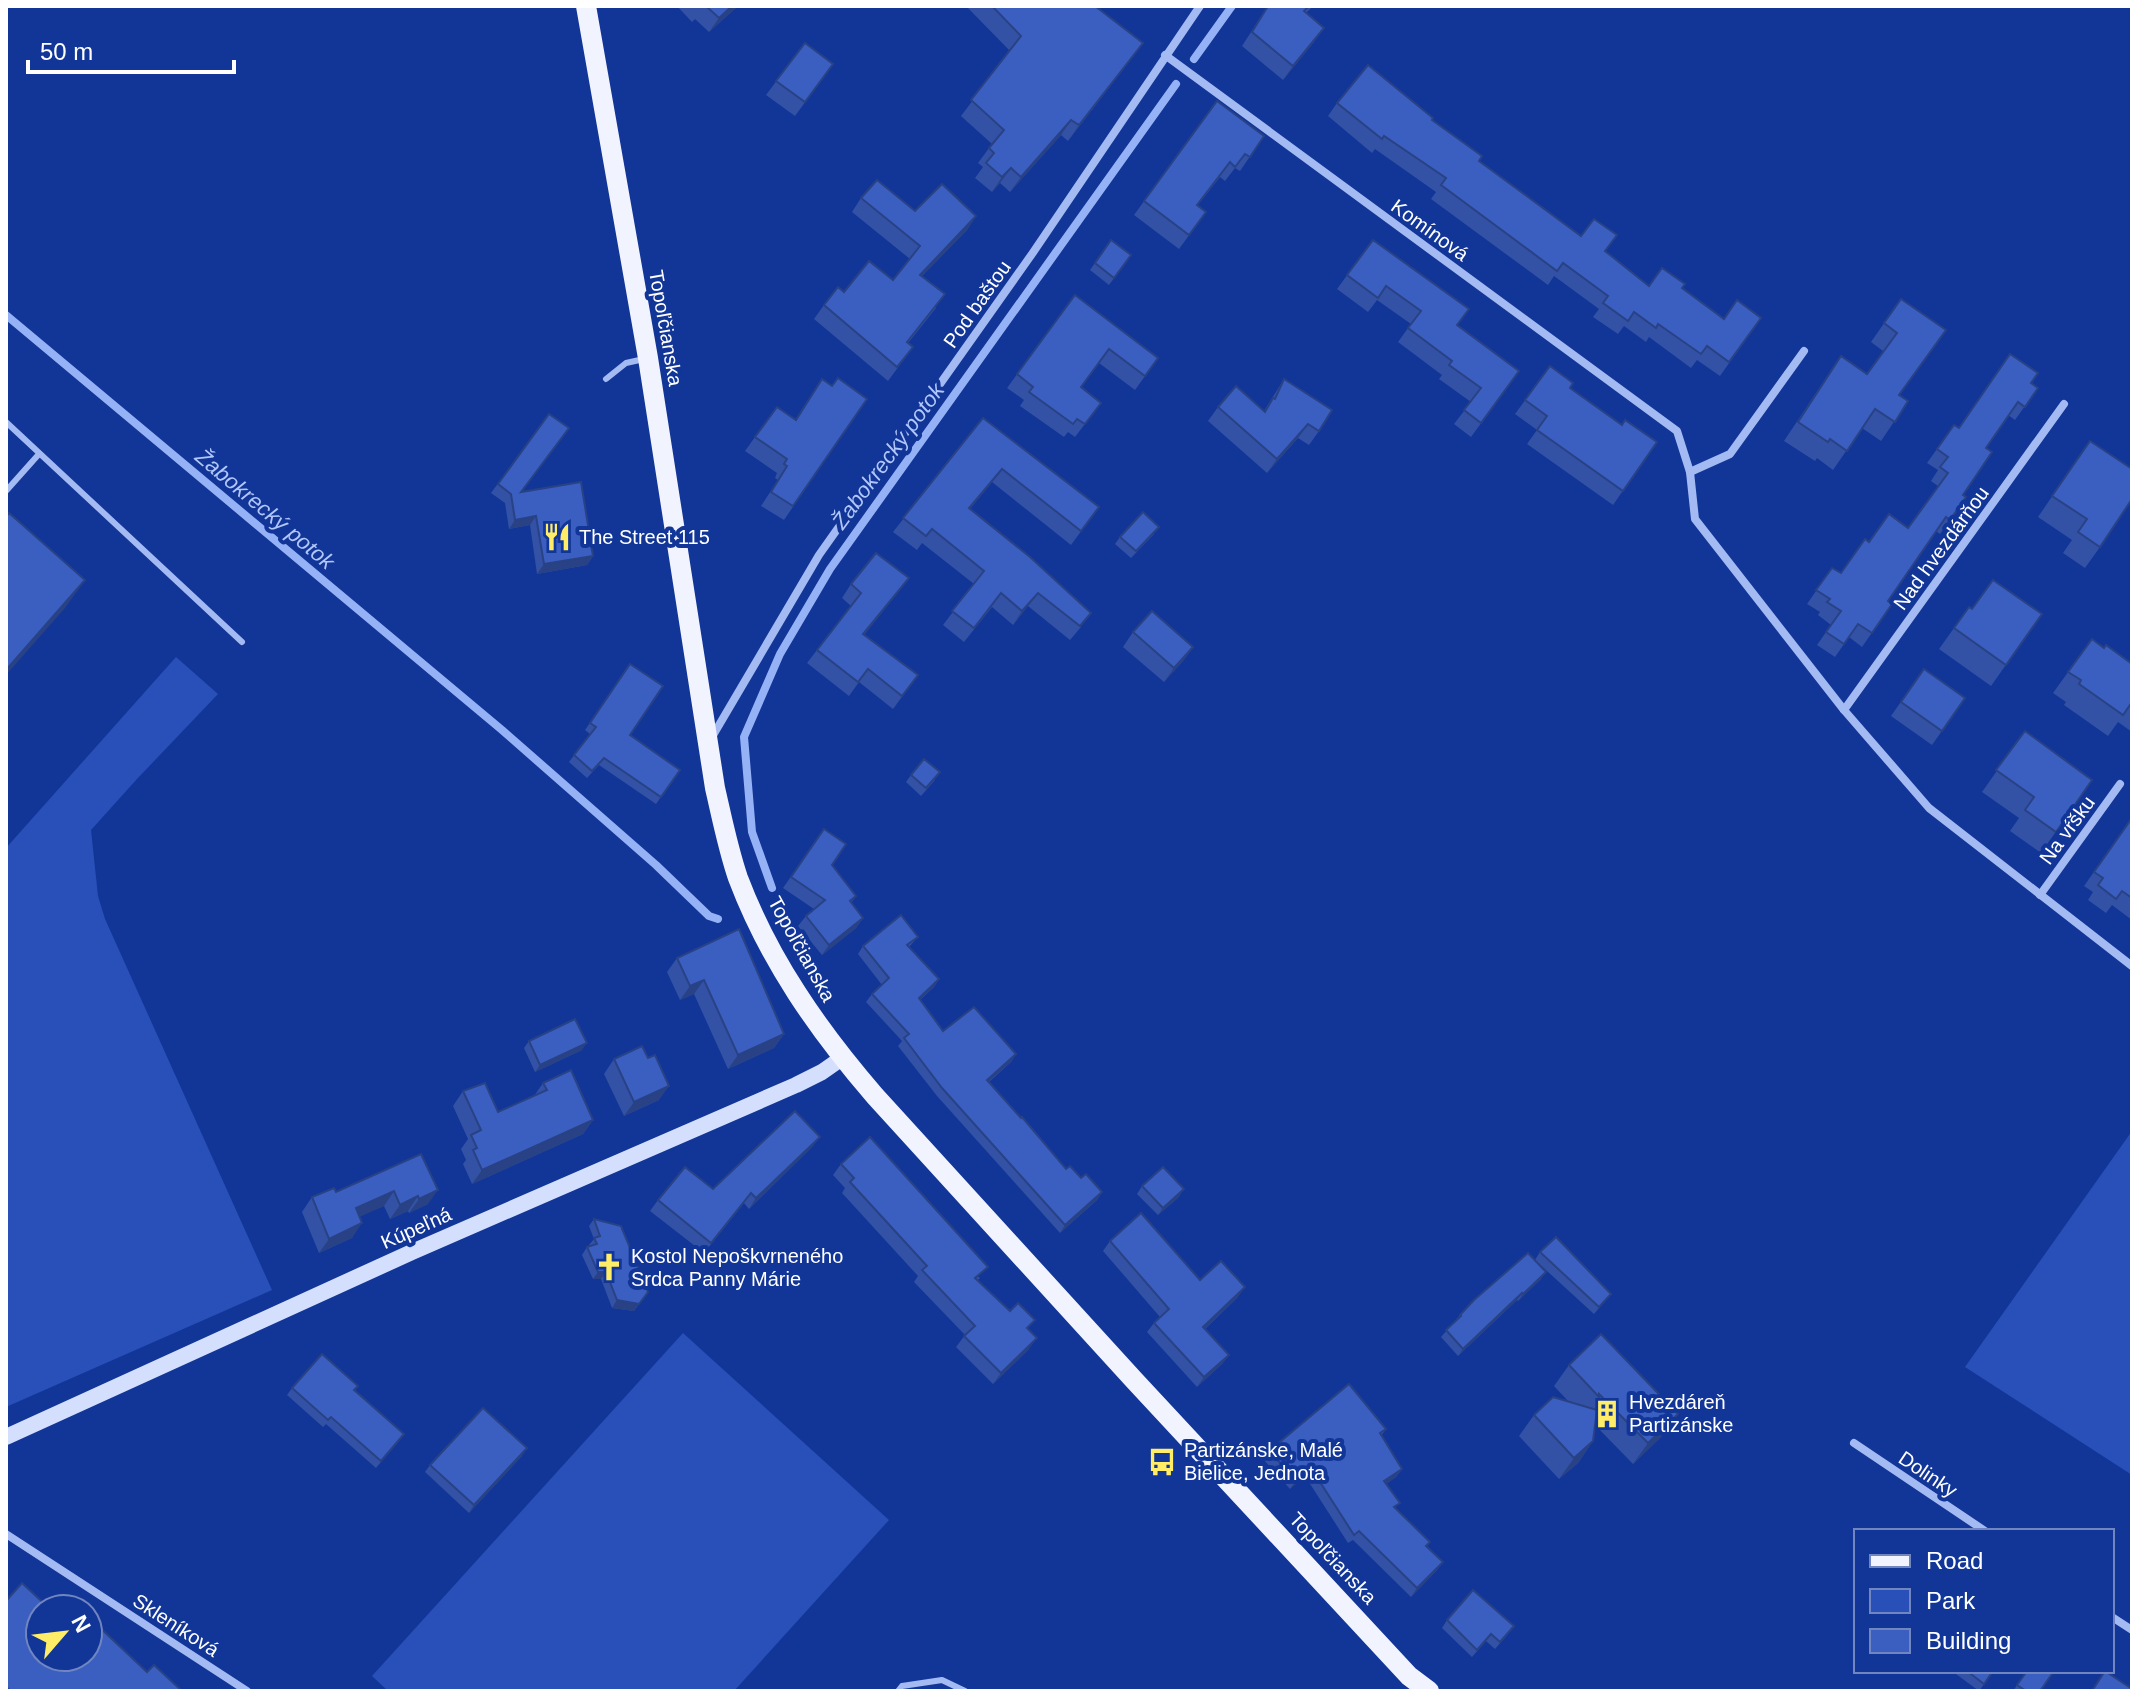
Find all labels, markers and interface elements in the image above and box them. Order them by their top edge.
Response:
scale bar [28,24,234,74]
text: 50 m [40,38,93,65]
street label: Komínová [1387,195,1474,266]
street label: Pod baštou [939,256,1015,352]
street label: Topoľčianska [645,268,687,388]
water label: Žabokrecký potok [826,378,950,534]
water label: Žabokrecký potok [190,443,340,575]
street label: Nad hvezdárňou [1889,482,1993,614]
restaurant icon: The Street 115 [542,522,572,552]
place label: The Street 115 [579,526,710,548]
street label: Na vŕšku [2035,792,2099,868]
street label: Topoľčianska [764,892,840,1006]
street label: Kúpeľná [377,1202,455,1253]
place label: Kostol Nepoškvrneného Srdca Panny Márie [631,1245,843,1290]
church icon: Kostol Nepoškvrneného Srdca Panny Márie [594,1252,624,1282]
place label: Hvezdáreň Partizánske [1629,1391,1734,1436]
building icon: Hvezdáreň Partizánske [1592,1399,1622,1429]
place label: Partizánske, Malé Bielice, Jednota [1184,1439,1343,1484]
bus stop icon: Partizánske, Malé Bielice, Jednota [1147,1447,1177,1477]
street label: Dolinky [1895,1447,1961,1501]
street label: Topoľčianska [1285,1508,1382,1609]
legend [1854,1529,2114,1673]
text: Road [1926,1547,1983,1574]
text: Park [1926,1587,1976,1614]
street label: Skleníková [129,1589,224,1661]
north arrow [24,1593,104,1673]
text: N [66,1611,96,1637]
text: Building [1926,1627,2011,1654]

